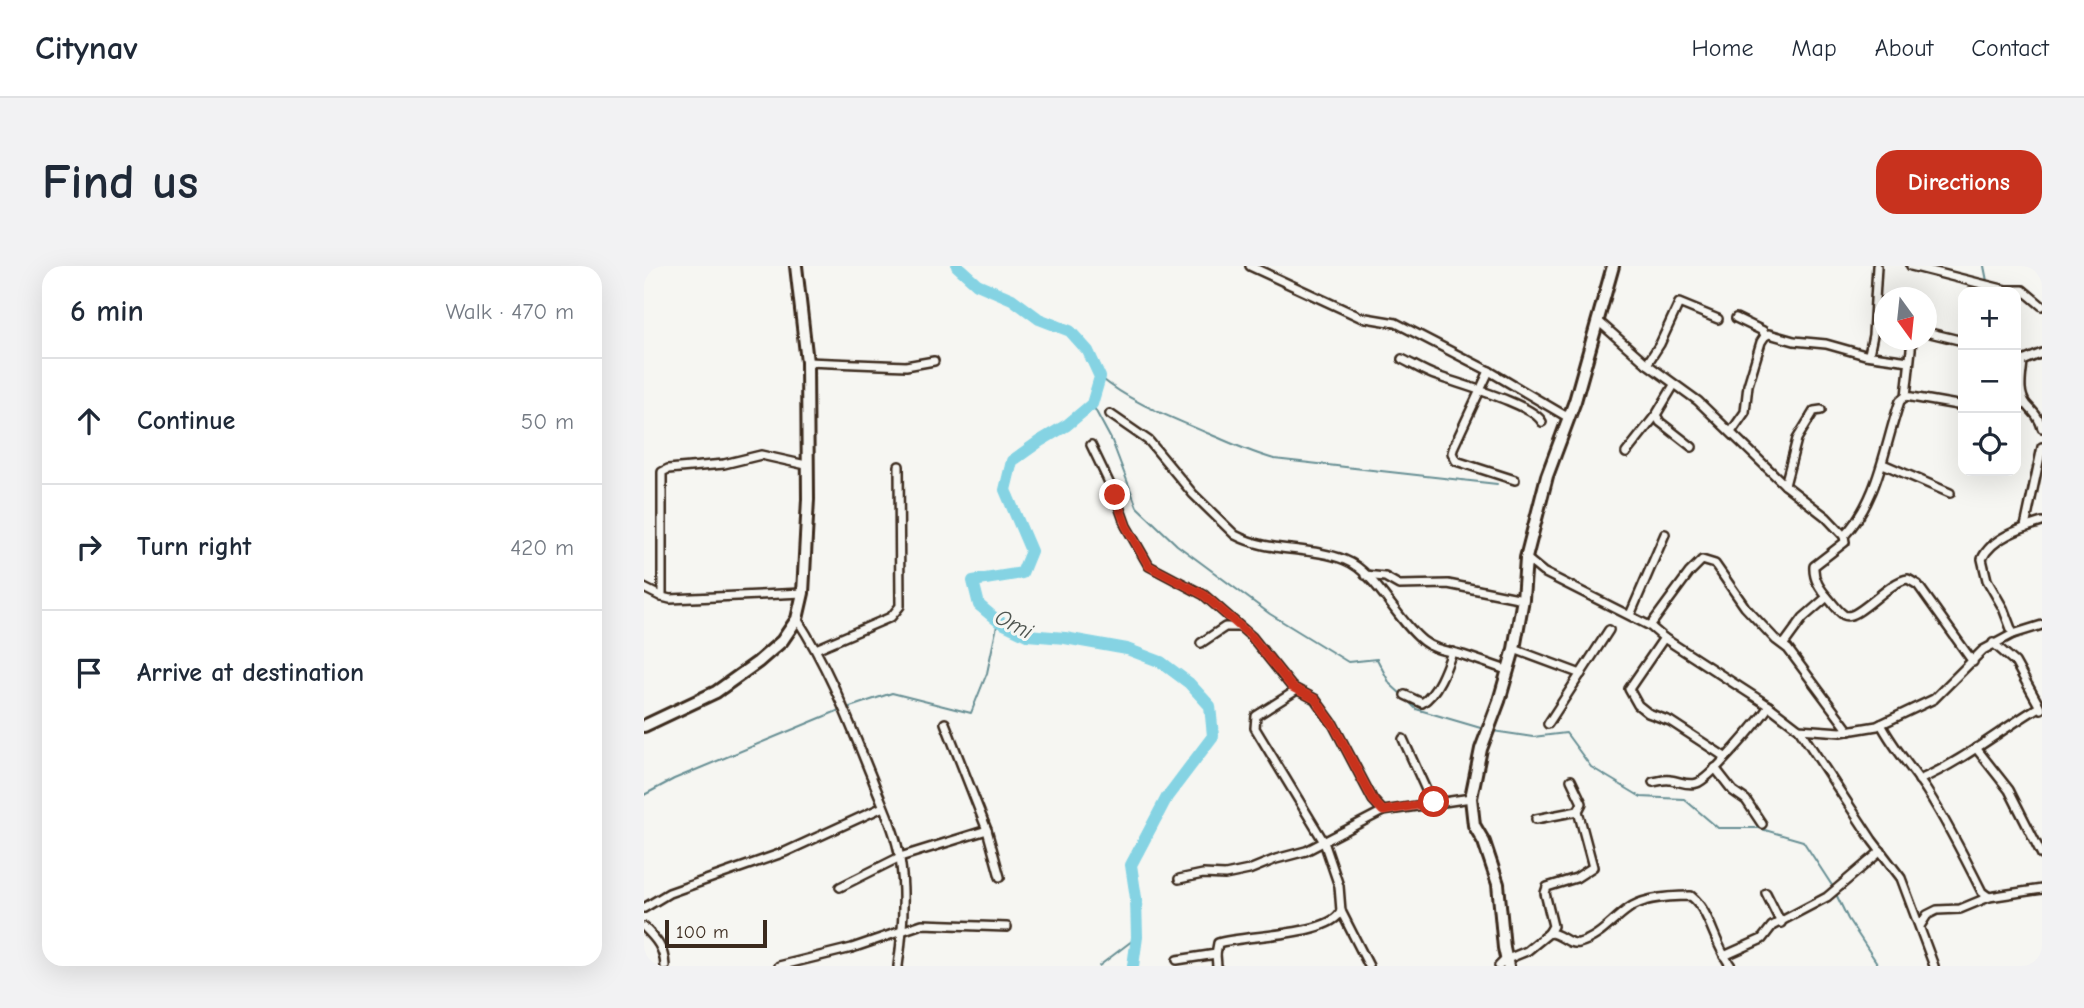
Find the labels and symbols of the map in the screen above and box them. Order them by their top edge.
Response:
north arrow [1874,287,1937,350]
route end [1099,479,1130,510]
water label: Omi [991,603,1038,645]
route start [1418,786,1449,817]
scale bar [665,917,766,949]

